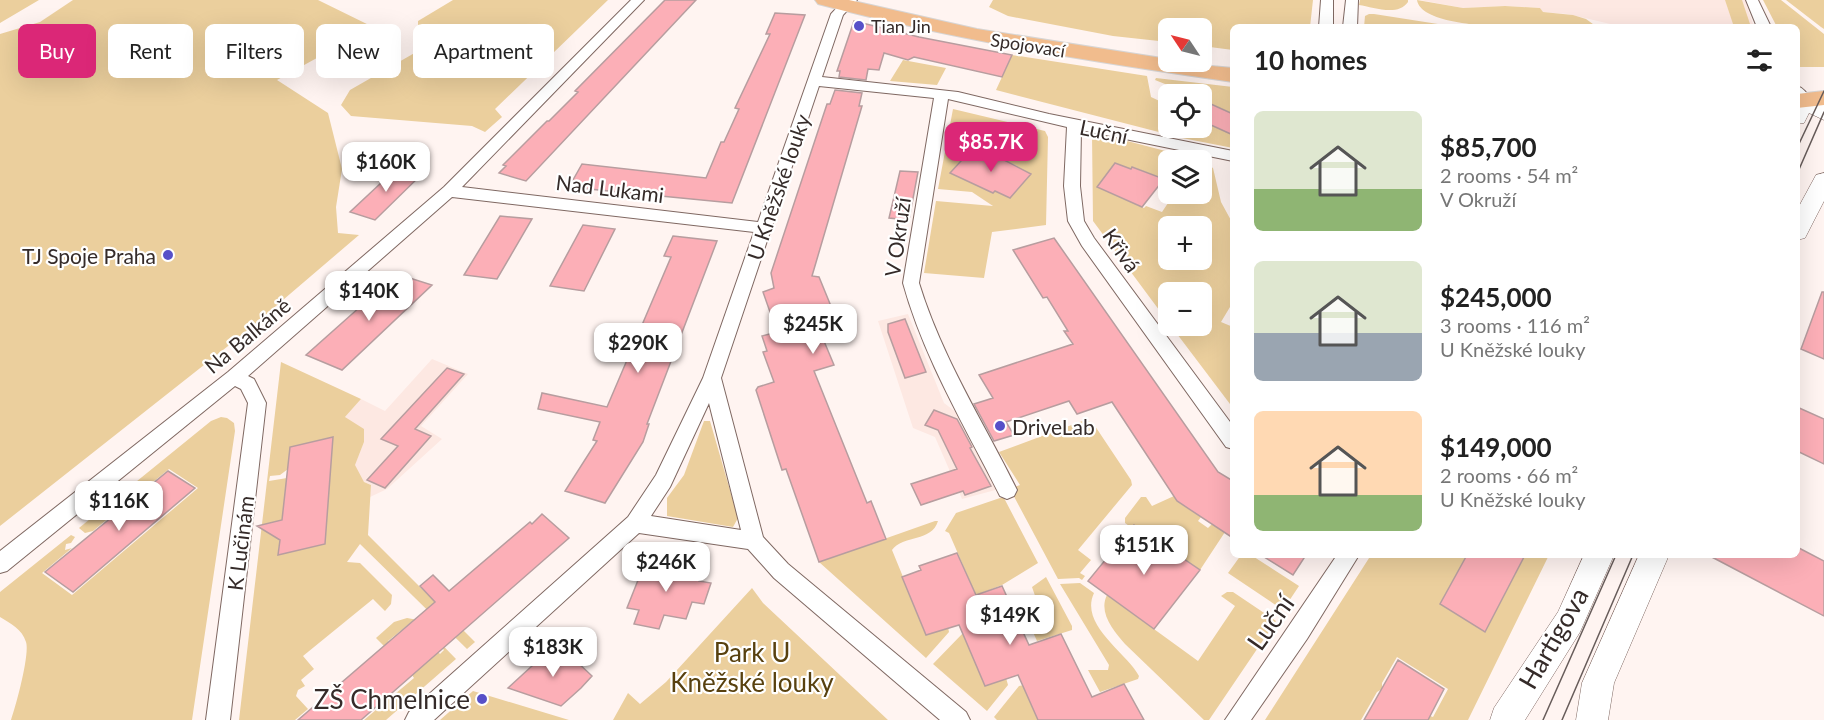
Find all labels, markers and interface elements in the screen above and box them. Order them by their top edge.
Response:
place label: Tian Jin [871,15,931,37]
north arrow [1158,18,1212,72]
map controls [1158,18,1212,336]
marker: Tian Jin [852,19,866,33]
chip: Buy [18,24,96,78]
chip: Rent [108,24,193,78]
chip: Filters [205,24,304,78]
chip: New [316,24,401,78]
chip: Apartment [413,24,554,78]
street label: Spojovací [989,28,1067,62]
text: 10 homes [1254,44,1367,76]
icon: filters [1743,44,1776,77]
button: locate [1158,84,1212,138]
street label: U Kněžské louky [741,111,815,263]
street label: Luční [1078,114,1131,148]
pin: $85.7K [942,122,1040,173]
text: $85.7K [959,129,1023,153]
text: $85,700 [1440,131,1537,163]
icon: home [1302,135,1374,207]
pin: $160K [344,142,428,193]
text: $160K [356,149,416,173]
button: layers [1158,150,1212,204]
text: 2 rooms · 54 m² [1440,163,1578,187]
street label: Nad Lukami [555,169,665,207]
text: V Okruží [1440,187,1516,211]
street label: V Okruží [879,195,915,278]
button: + [1158,216,1212,270]
street label: Křivá [1098,223,1146,277]
place label: TJ Spoje Praha [22,243,156,268]
marker: TJ Spoje Praha [161,248,175,262]
pin: $140K [327,271,411,322]
text: $140K [339,278,399,302]
text: $245,000 [1440,281,1552,313]
button: − [1158,282,1212,336]
icon: home [1302,285,1374,357]
street label: Na Balkáně [199,292,295,378]
pin: $245K [771,304,855,355]
text: $245K [783,311,843,335]
text: 3 rooms · 116 m² [1440,313,1590,337]
pin: $290K [596,323,680,374]
text: $290K [608,330,668,354]
text: U Kněžské louky [1440,337,1585,361]
place label: DriveLab [1012,414,1095,439]
marker: DriveLab [993,419,1007,433]
text: $149,000 [1440,431,1552,463]
icon: home [1302,435,1374,507]
text: 2 rooms · 66 m² [1440,463,1578,487]
pin: $116K [77,481,161,532]
text: U Kněžské louky [1440,487,1585,511]
text: $116K [89,488,149,512]
street label: K Lučinám [222,494,258,592]
pin: $151K [1102,525,1186,576]
text: $151K [1114,532,1174,556]
pin: $246K [624,542,708,593]
text: $246K [636,549,696,573]
street label: Hartigova [1511,582,1595,694]
street label: Luční [1240,588,1301,656]
pin: $149K [968,595,1052,646]
text: $149K [980,602,1040,626]
pin: $183K [511,627,595,678]
text: $183K [523,634,583,658]
park label: Park U Kněžské louky [670,636,834,698]
place label: ZŠ Chmelnice [314,683,470,715]
marker: ZŠ Chmelnice [475,692,489,706]

